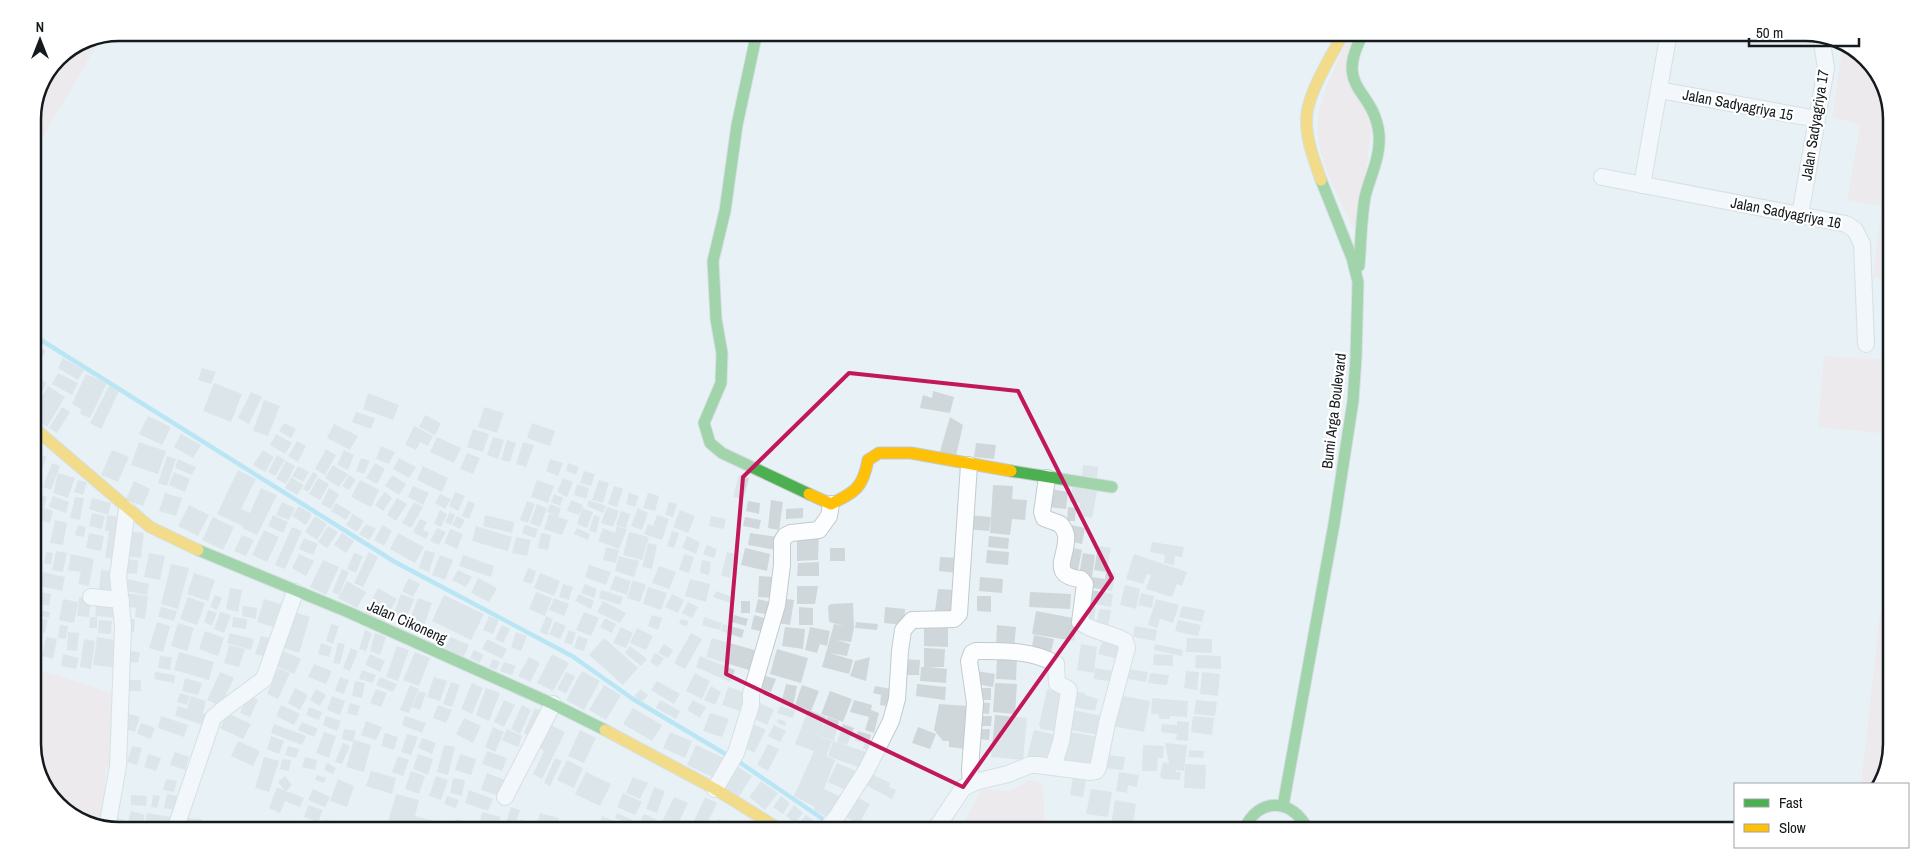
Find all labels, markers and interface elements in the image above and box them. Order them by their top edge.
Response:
north arrow [15,15,65,65]
scale bar [1749,15,1859,47]
text: N [36,18,44,36]
text: 50 m [1756,22,1783,43]
street label: Jalan Sadyagriya 17 [1795,68,1834,182]
street label: Jalan Sadyagriya 15 [1681,84,1795,126]
street label: Jalan Sadyagriya 16 [1729,192,1843,234]
street label: Bumi Arga Boulevard [1316,352,1351,470]
street label: Jalan Cikoneng [364,595,451,649]
legend [1734,783,1909,848]
text: Fast [1779,792,1803,813]
text: Slow [1779,817,1806,838]

